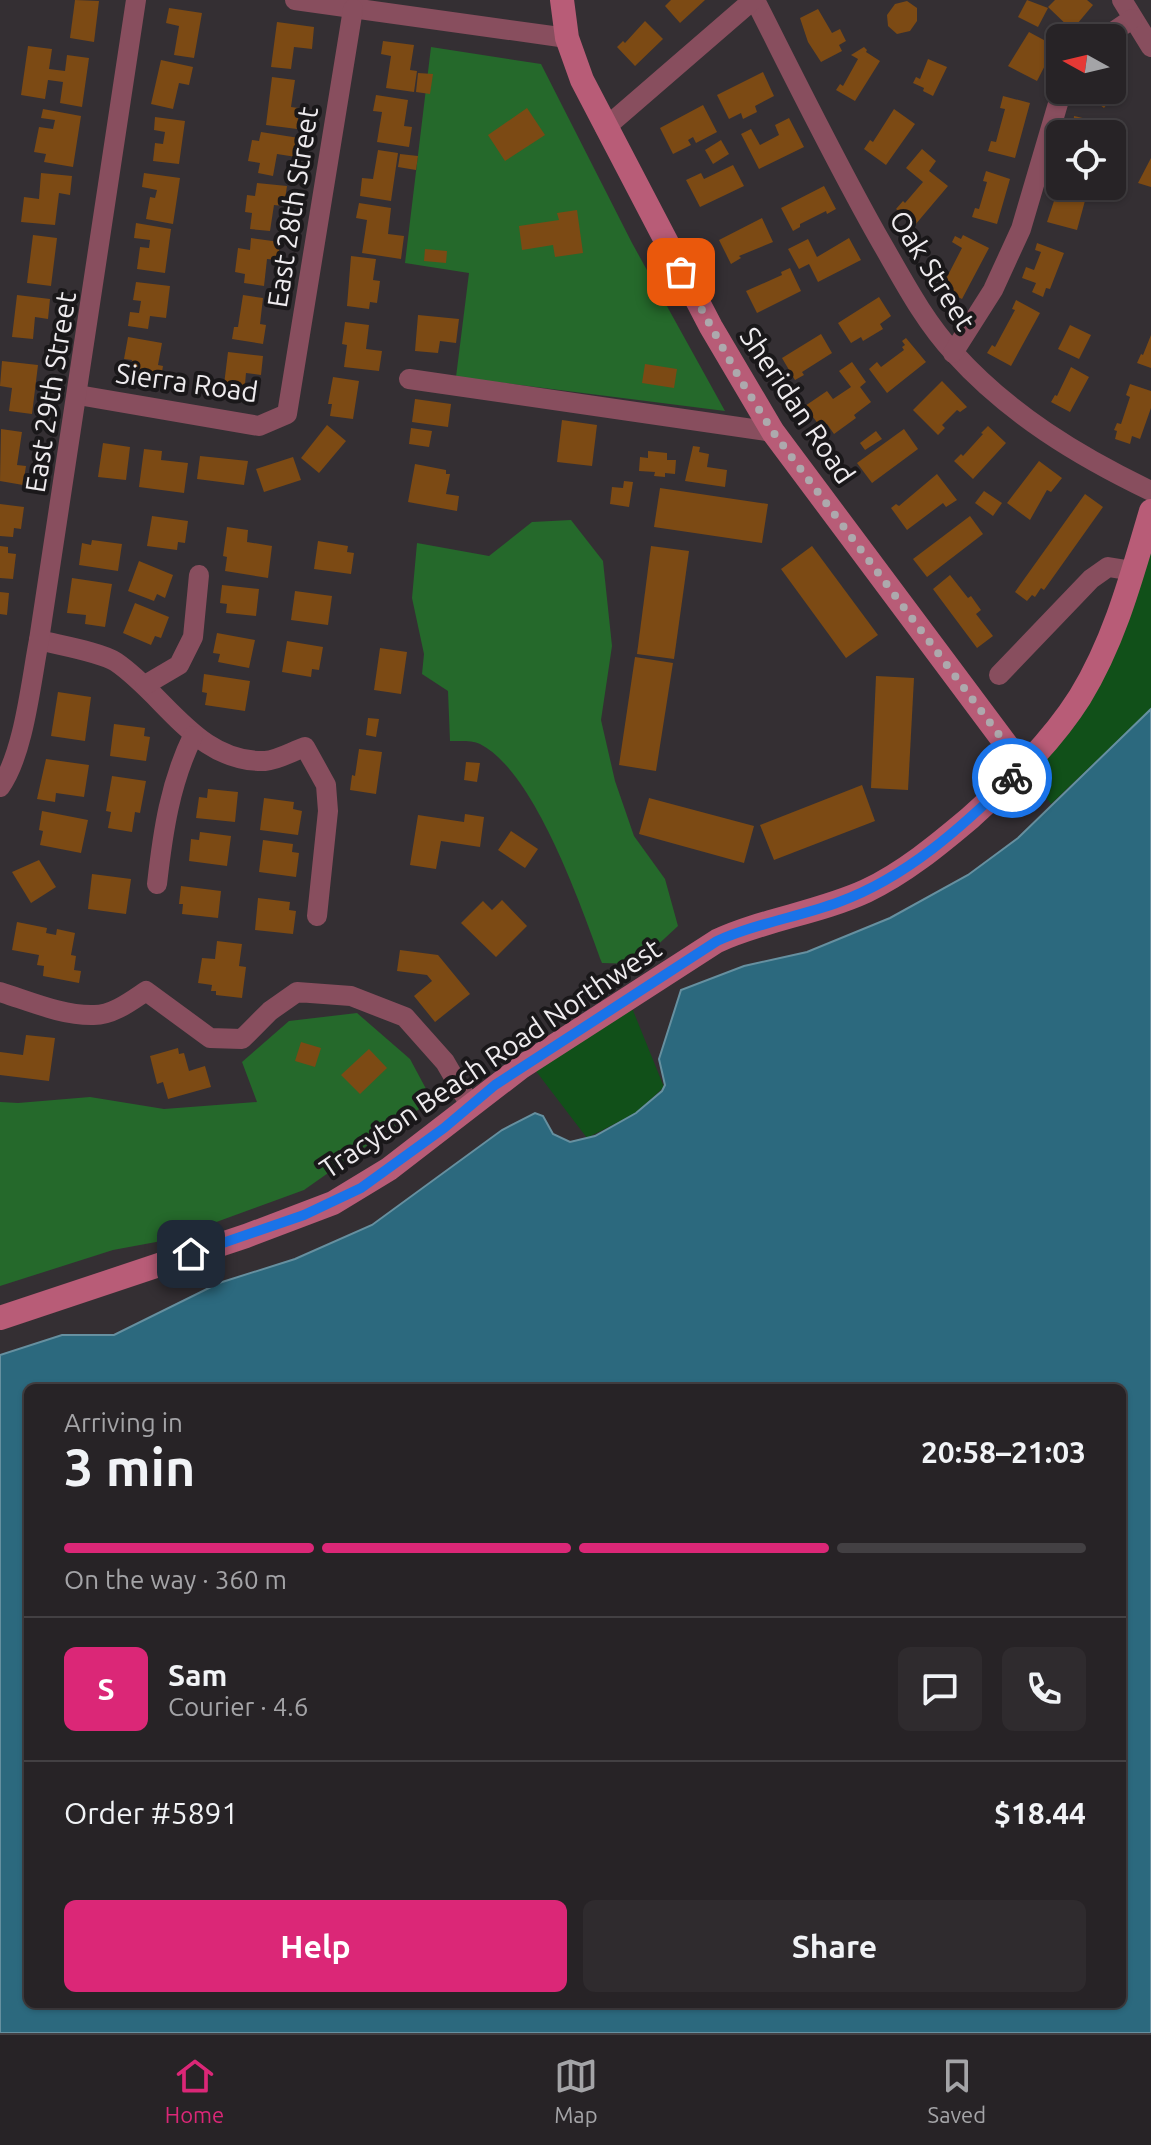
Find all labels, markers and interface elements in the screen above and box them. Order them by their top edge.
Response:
north arrow [1046,24,1126,104]
map controls [1046,24,1126,200]
street label: East 28th Street [261,104,323,310]
button: locate [1046,120,1126,200]
street label: Oak Street [884,205,982,335]
pin [647,238,715,306]
icon: bag [659,250,703,294]
street label: East 29th Street [19,289,81,495]
street label: Sheridan Road [734,321,862,489]
street label: Sierra Road [114,357,260,407]
courier [972,738,1052,818]
icon: bike [990,756,1034,800]
street label: Tracyton Beach Road Northwest [314,932,666,1184]
pin [157,1220,225,1288]
icon: home [169,1232,213,1276]
text: Arriving in [64,1408,183,1437]
text: 20:58–21:03 [921,1435,1086,1469]
text: 3 min [64,1438,195,1496]
text: On the way · 360 m [64,1565,287,1594]
button: chat [898,1647,982,1731]
button: phone [1002,1647,1086,1731]
text: Sam [168,1658,227,1692]
text: S [97,1672,115,1706]
text: Courier · 4.6 [168,1692,308,1721]
text: Order #5891 [64,1796,238,1830]
text: $18.44 [994,1796,1086,1830]
button: Help [64,1900,567,1992]
button: Share [583,1900,1086,1992]
tab: Home [165,2054,224,2127]
tab: Map [554,2054,598,2127]
tab: Saved [928,2054,986,2127]

